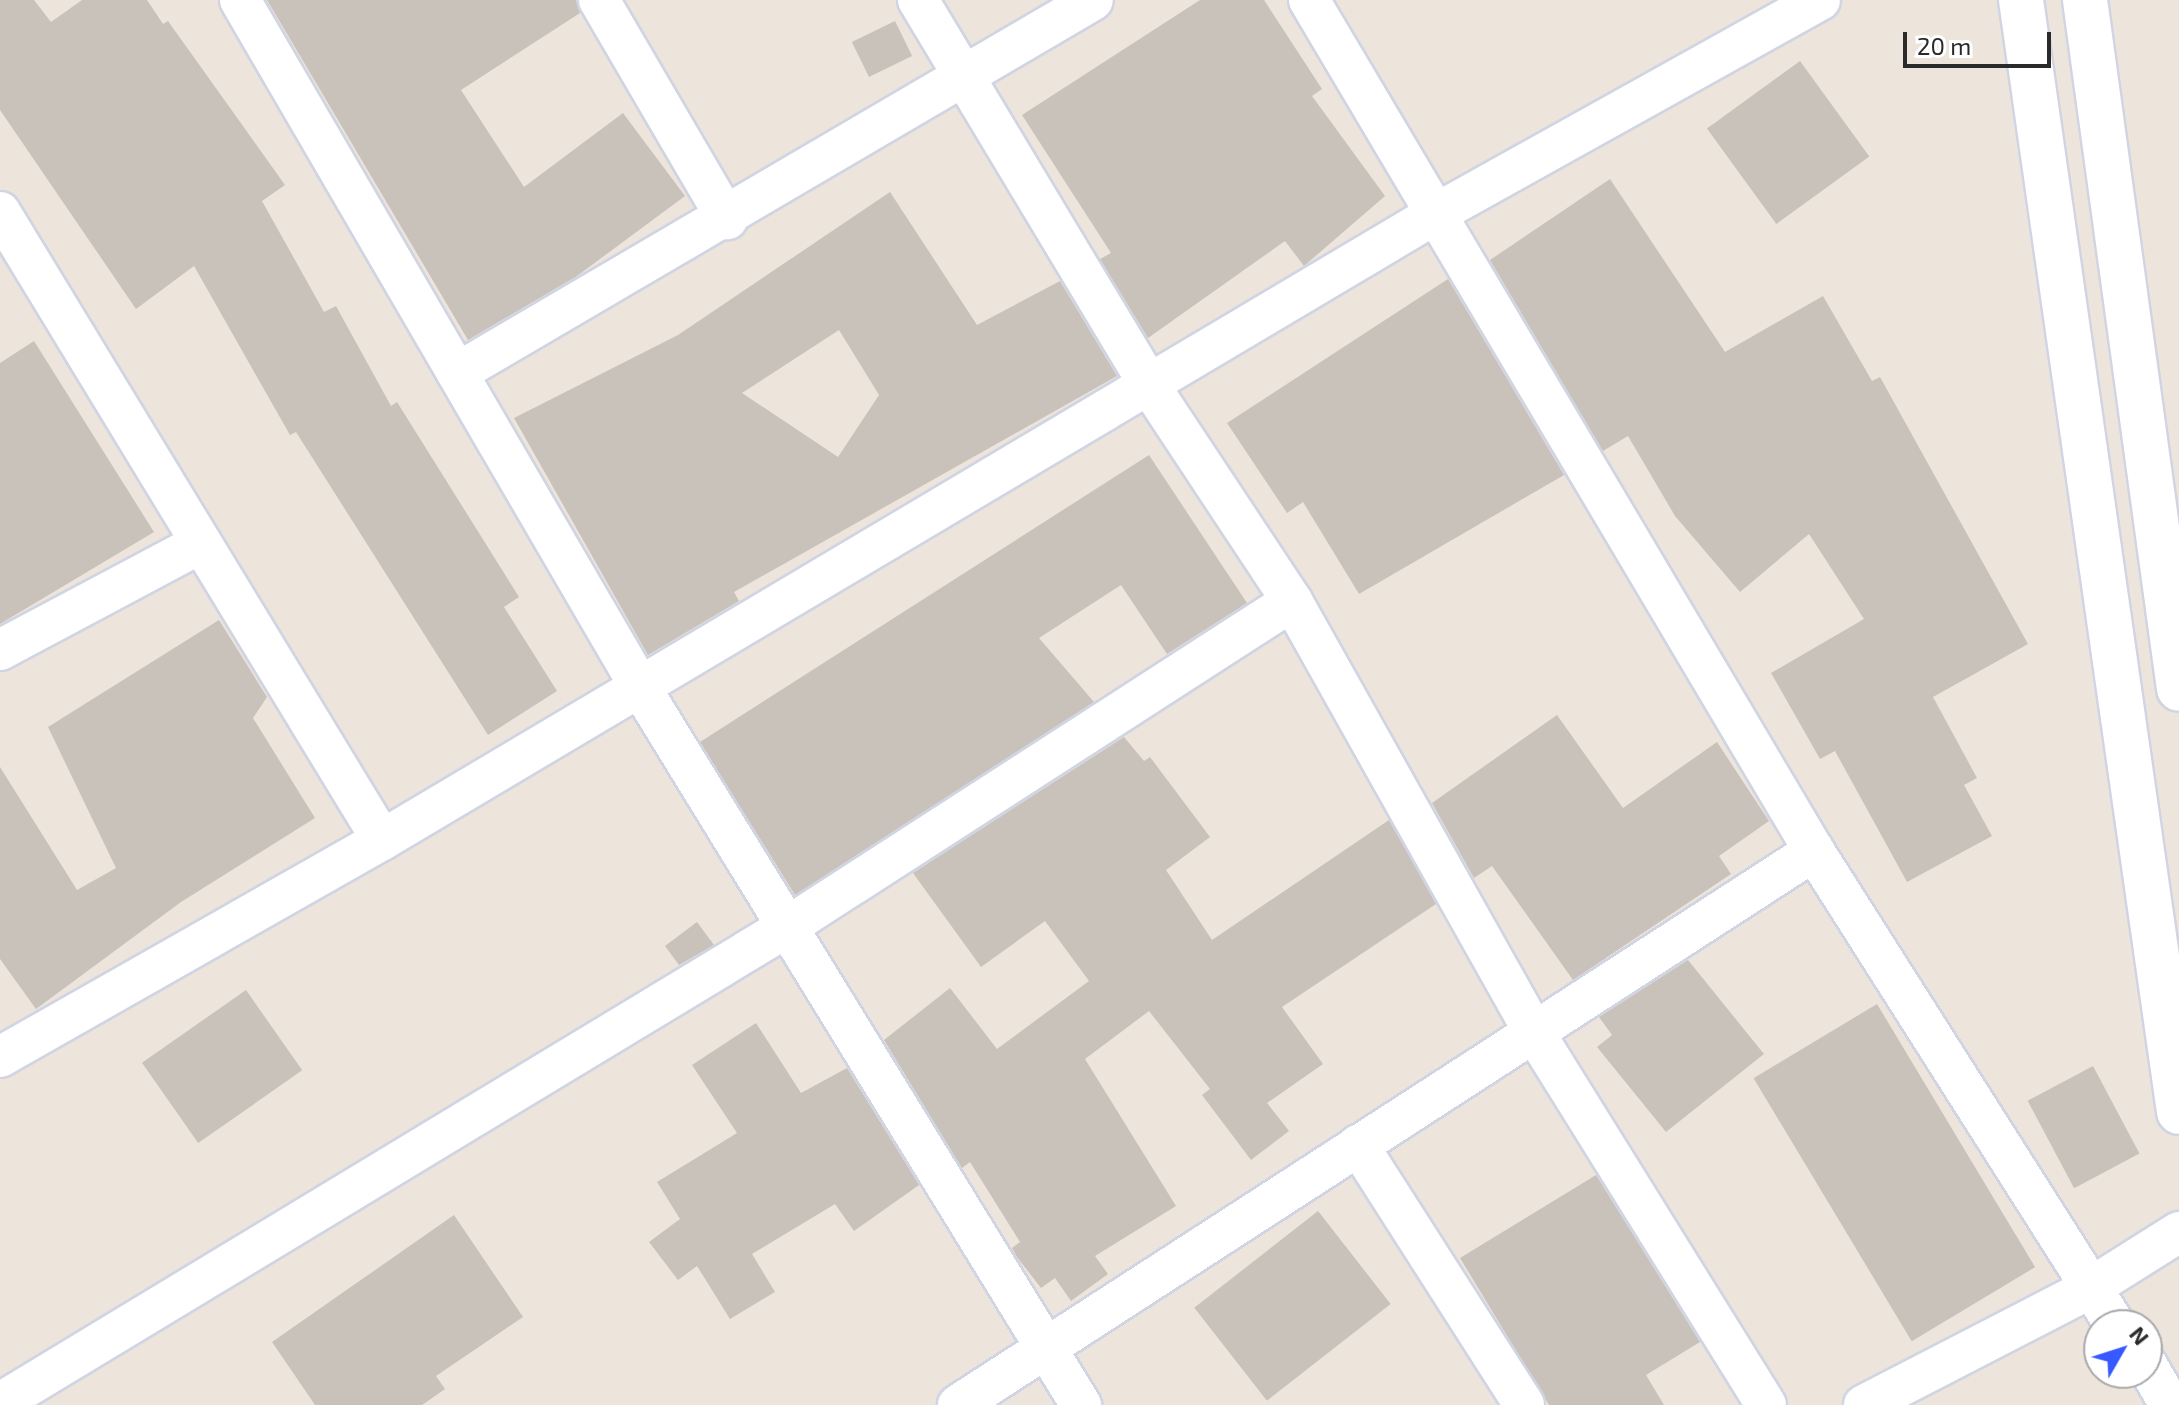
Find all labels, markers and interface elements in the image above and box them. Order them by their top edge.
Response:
scale bar [1907,16,2055,66]
text: 20 m [1917,31,1971,60]
north arrow [2083,1309,2163,1389]
text: N [2125,1321,2155,1350]

